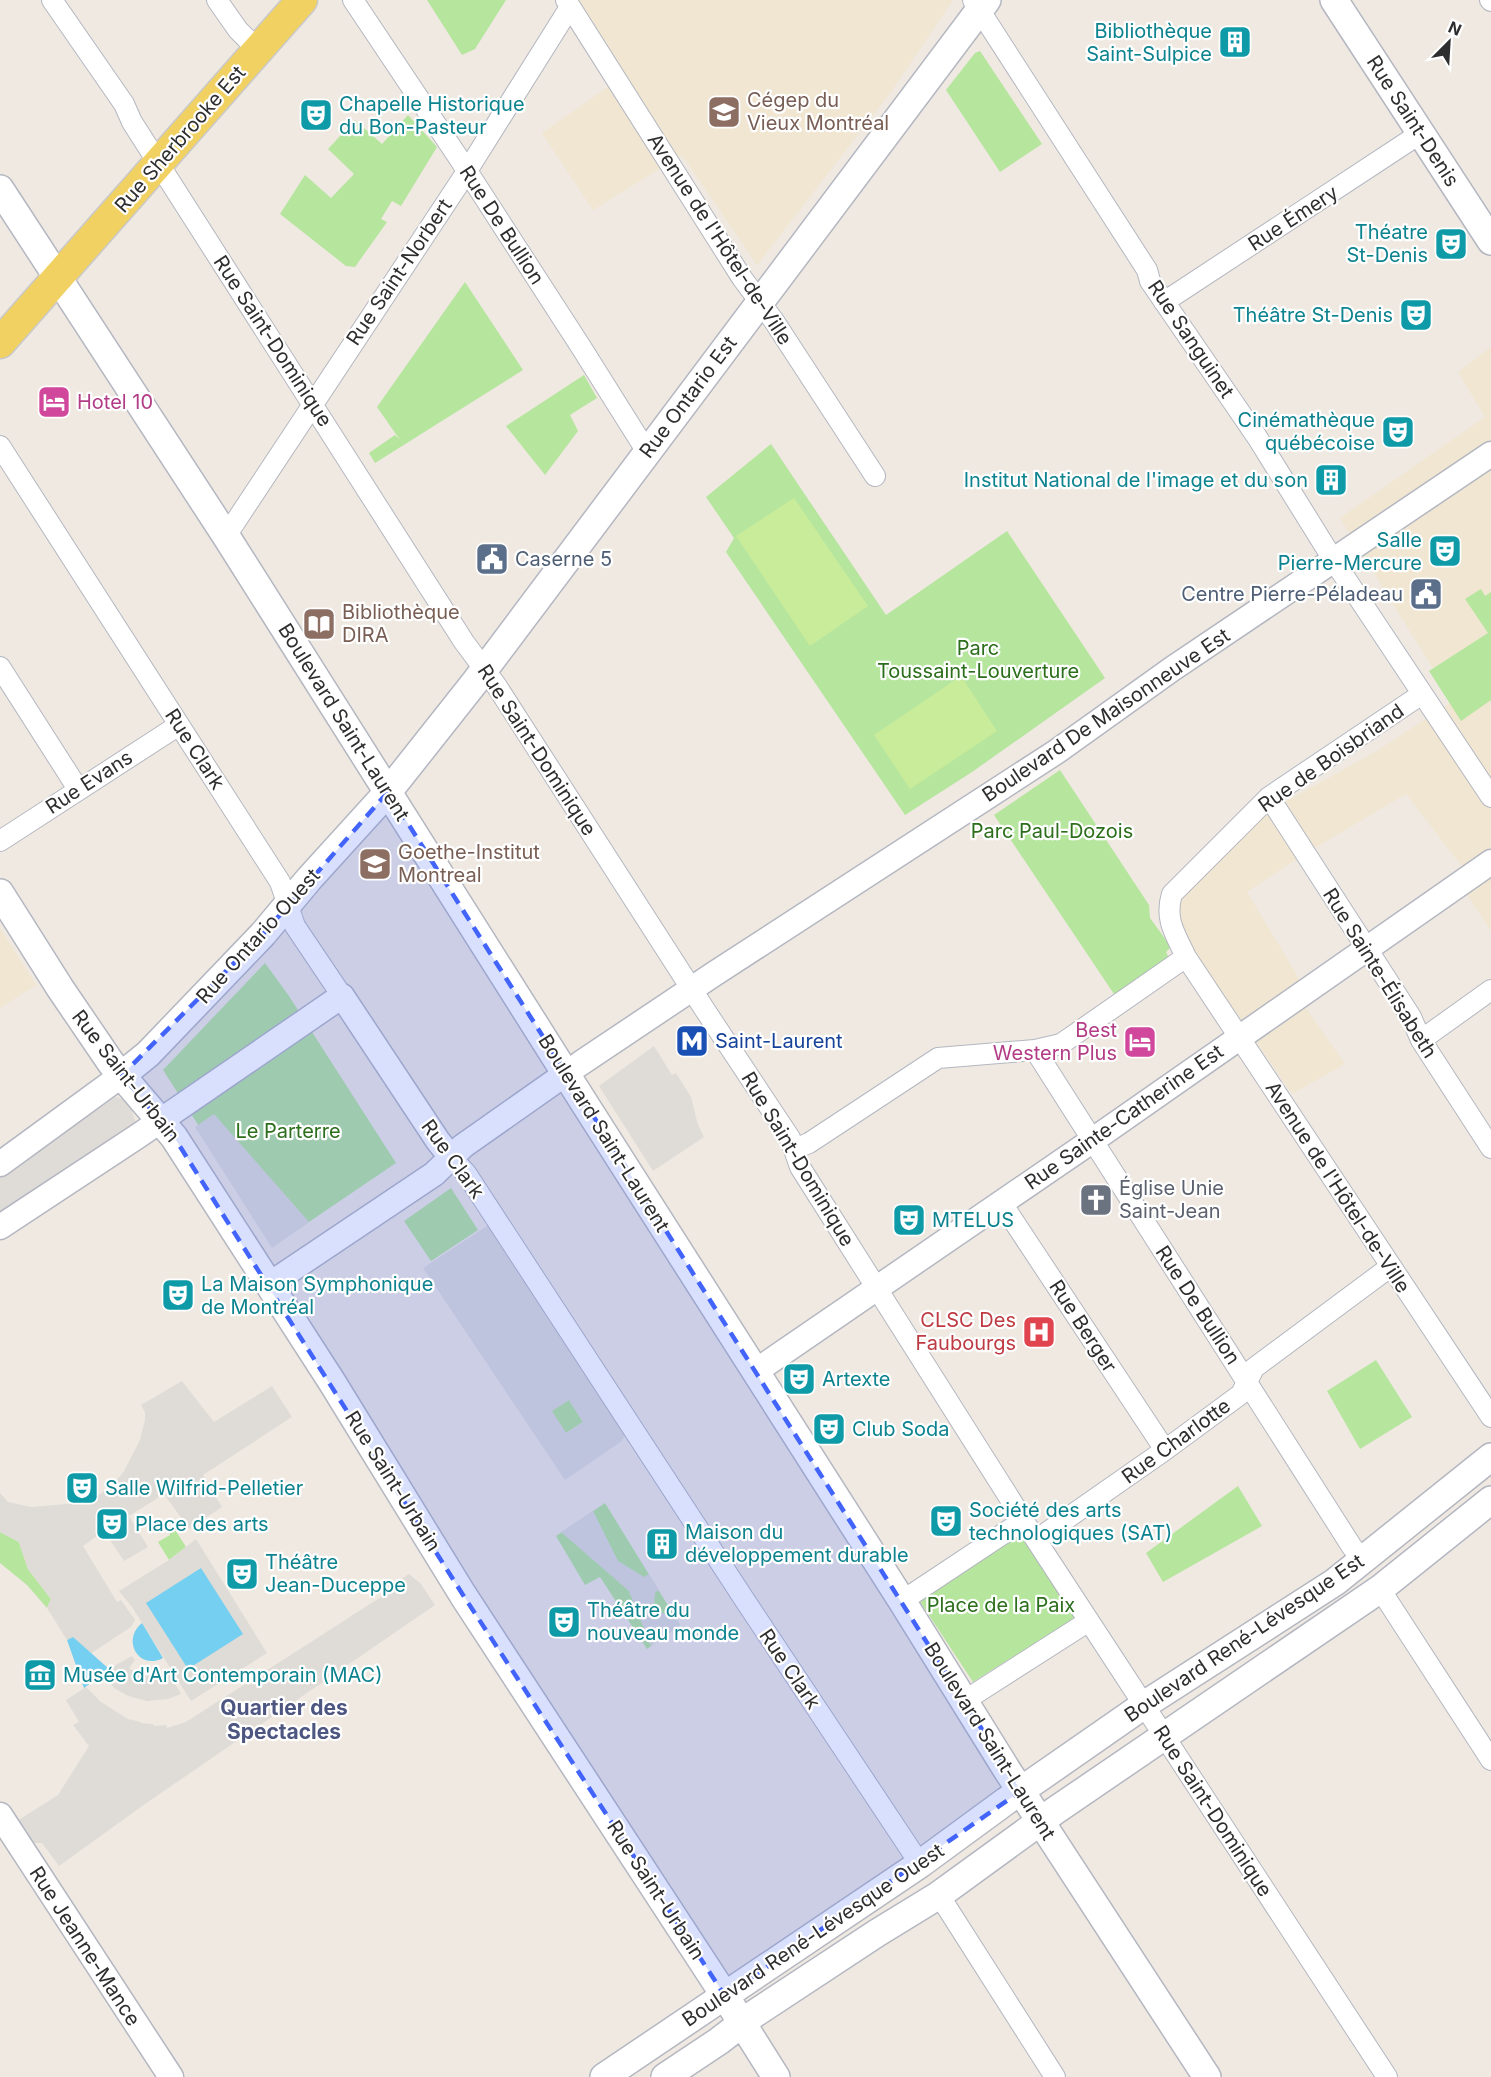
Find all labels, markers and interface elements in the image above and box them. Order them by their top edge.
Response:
north arrow [1419,12,1479,72]
text: N [1445,17,1465,40]
place label: Bibliothèque Saint-Sulpice [1086,19,1212,66]
building icon: Bibliothèque Saint-Sulpice [1217,24,1253,60]
street label: Rue Saint-Denis [1362,51,1464,191]
street label: Rue Sherbrooke Est [110,60,251,217]
place label: Cégep du Vieux Montréal [747,88,889,135]
place label: Chapelle Historique du Bon-Pasteur [339,92,525,139]
school or university icon: Cégep du Vieux Montréal [706,94,742,130]
theatre icon: Chapelle Historique du Bon-Pasteur [298,97,334,133]
street label: Avenue de l'Hôtel-de-Ville [643,129,797,349]
street label: Rue De Bullion [455,161,549,289]
street label: Rue Émery [1243,179,1342,256]
street label: Rue Saint-Norbert [341,194,457,350]
place label: Théatre St-Denis [1347,220,1428,267]
theatre icon: Théatre St-Denis [1433,226,1469,262]
street label: Rue Saint-Dominique [209,251,337,431]
street label: Rue Sanguinet [1143,276,1239,403]
theatre icon: Théâtre St-Denis [1398,297,1434,333]
place label: Théâtre St-Denis [1233,303,1393,327]
street label: Rue Ontario Est [634,331,742,463]
hotel icon: Hotel 10 [36,384,72,420]
place label: Hotel 10 [77,390,153,414]
place label: Cinémathèque québécoise [1238,408,1375,455]
theatre icon: Cinémathèque québécoise [1380,414,1416,450]
building icon: Institut National de l'image et du son [1313,462,1349,498]
place label: Institut National de l'image et du son [964,468,1308,492]
place label: Salle Pierre-Mercure [1278,528,1422,575]
theatre icon: Salle Pierre-Mercure [1427,533,1463,569]
public building icon: Caserne 5 [474,541,510,577]
place label: Caserne 5 [515,547,612,571]
public building icon: Centre Pierre-Péladeau [1408,576,1444,612]
place label: Centre Pierre-Péladeau [1181,582,1403,606]
place label: Bibliothèque DIRA [342,600,460,647]
library icon: Bibliothèque DIRA [301,606,337,642]
street label: Boulevard Saint-Laurent [273,619,415,825]
street label: Boulevard De Maisonneuve Est [978,623,1235,807]
park label: Parc Toussaint-Louverture [877,636,1079,683]
street label: Rue Saint-Dominique [473,660,601,840]
street label: Rue de Boisbriand [1254,699,1408,817]
street label: Rue Clark [160,704,230,794]
street label: Rue Evans [41,745,137,819]
park label: Parc Paul-Dozois [971,819,1133,843]
place label: Goethe-Institut Montreal [398,840,540,887]
school or university icon: Goethe-Institut Montreal [357,846,393,882]
street label: Rue Ontario Ouest [191,863,325,1008]
street label: Rue Sainte-Élisabeth [1318,883,1443,1062]
street label: Rue Saint-Urbain [67,1005,185,1147]
place label: Best Western Plus [993,1018,1117,1065]
metro station icon: Saint-Laurent [674,1023,710,1059]
hotel icon: Best Western Plus [1122,1024,1158,1060]
place label: Saint-Laurent [715,1029,843,1053]
street label: Boulevard Saint-Laurent [533,1030,675,1236]
street label: Rue Sainte-Catherine Est [1020,1039,1228,1195]
street label: Rue Saint-Dominique [736,1067,860,1251]
street label: Avenue de l'Hôtel-de-Ville [1261,1077,1415,1297]
street label: Rue Clark [416,1115,490,1203]
park label: Le Parterre [235,1119,341,1143]
place label: Église Unie Saint-Jean [1119,1175,1224,1223]
church icon: Église Unie Saint-Jean [1078,1182,1114,1218]
theatre icon: MTELUS [891,1202,927,1238]
place label: MTELUS [932,1208,1014,1232]
street label: Rue De Bullion [1151,1241,1245,1369]
place label: La Maison Symphonique de Montréal [201,1272,433,1319]
street label: Rue Berger [1044,1275,1122,1377]
theatre icon: La Maison Symphonique de Montréal [160,1277,196,1313]
place label: CLSC Des Faubourgs [916,1308,1016,1355]
hospital icon: CLSC Des Faubourgs [1021,1314,1057,1350]
theatre icon: Artexte [781,1361,817,1397]
place label: Artexte [822,1367,891,1391]
street label: Rue Charlotte [1117,1394,1235,1488]
street label: Rue Saint-Urbain [340,1406,446,1556]
theatre icon: Club Soda [811,1411,847,1447]
place label: Club Soda [852,1417,949,1441]
theatre icon: Salle Wilfrid-Pelletier [64,1470,100,1506]
place label: Salle Wilfrid-Pelletier [105,1476,304,1500]
place label: Société des arts technologiques (SAT) [969,1498,1172,1545]
theatre icon: Société des arts technologiques (SAT) [928,1503,964,1539]
theatre icon: Place des arts [94,1506,130,1542]
place label: Place des arts [135,1512,269,1536]
place label: Maison du développement durable [685,1520,909,1567]
building icon: Maison du développement durable [644,1526,680,1562]
street label: Boulevard René-Lévesque Est [1120,1549,1369,1727]
place label: Théâtre Jean-Duceppe [265,1550,406,1597]
theatre icon: Théâtre Jean-Duceppe [224,1556,260,1592]
park label: Place de la Paix [927,1593,1075,1617]
place label: Théâtre du nouveau monde [587,1598,739,1645]
theatre icon: Théâtre du nouveau monde [546,1604,582,1640]
street label: Rue Clark [754,1624,826,1714]
street label: Boulevard Saint-Laurent [919,1638,1061,1844]
museum icon: Musée d'Art Contemporain (MAC) [22,1657,58,1693]
place label: Musée d'Art Contemporain (MAC) [63,1663,382,1687]
district label: Quartier des Spectacles [220,1695,348,1744]
street label: Rue Saint-Dominique [1149,1721,1277,1901]
street label: Rue Saint-Urbain [602,1816,710,1964]
street label: Boulevard René-Lévesque Ouest [678,1838,949,2032]
street label: Rue Jeanne-Mance [25,1862,145,2030]

